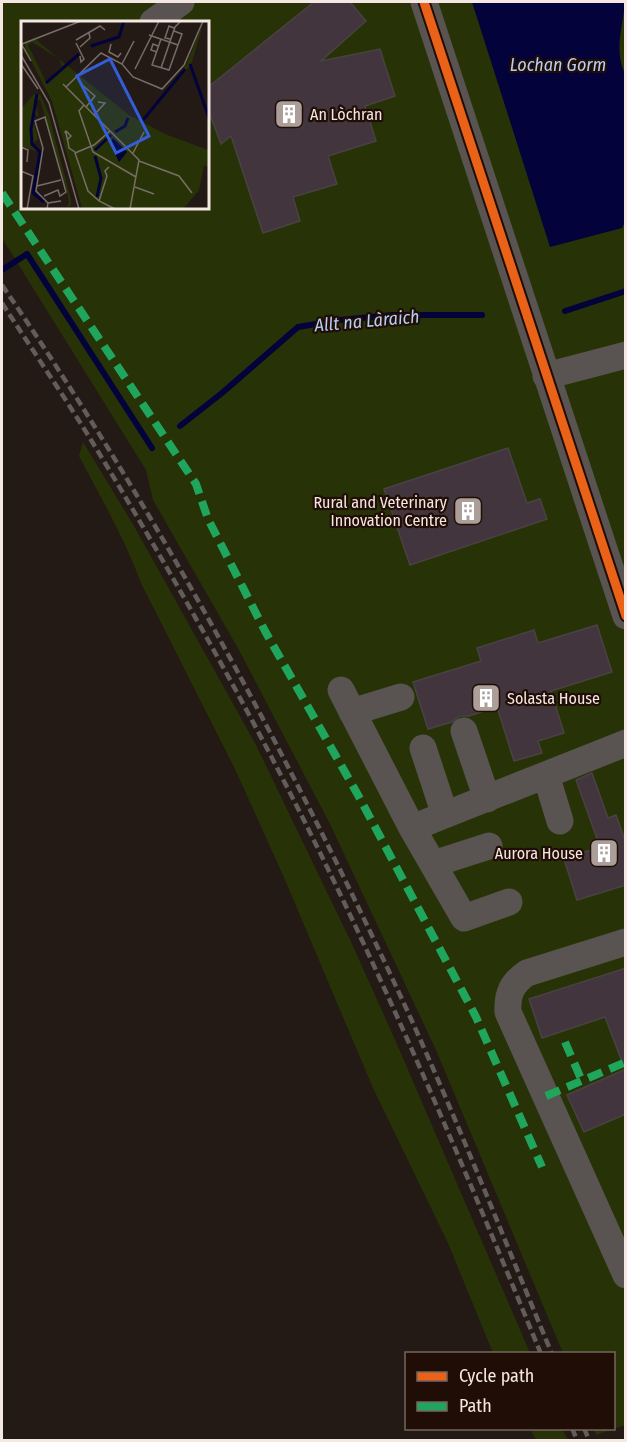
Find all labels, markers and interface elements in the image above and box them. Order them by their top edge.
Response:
inset map [21,21,208,208]
water label: Lochan Gorm [510,54,606,76]
building icon: An Lòchran [273,98,305,130]
place label: An Lòchran [310,105,382,124]
water label: Allt na Làraich [313,305,420,337]
place label: Rural and Veterinary Innovation Centre [313,493,448,530]
building icon: Rural and Veterinary Innovation Centre [452,495,484,527]
building icon: Solasta House [470,682,502,714]
place label: Solasta House [507,689,600,708]
building icon: Aurora House [588,837,620,869]
place label: Aurora House [495,844,583,863]
legend [405,1352,615,1430]
text: Cycle path [459,1365,534,1387]
text: Path [459,1395,492,1417]

